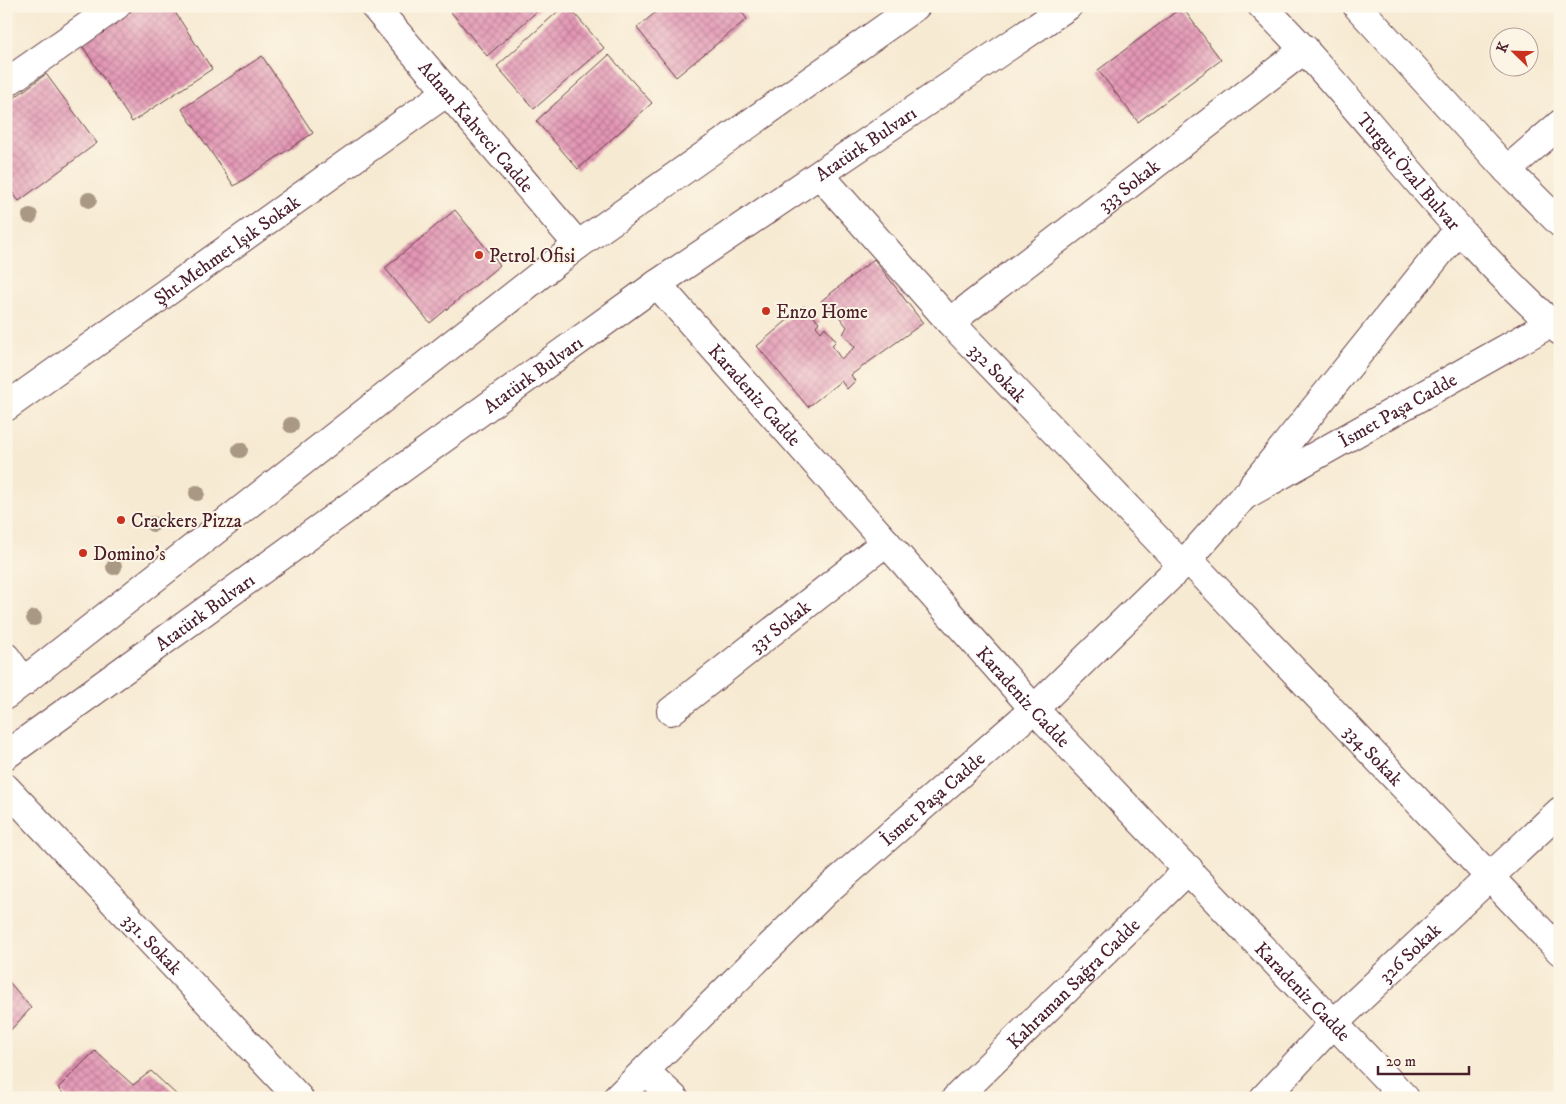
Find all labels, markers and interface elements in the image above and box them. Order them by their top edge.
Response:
north arrow [1488,28,1538,78]
text: K [1493,38,1514,55]
street label: Adnan Kahveci Cadde [413,57,538,198]
street label: Atatürk Bulvarı [811,102,921,187]
street label: Turgut Özal Bulvar [1351,108,1465,235]
street label: 333 Sokak [1094,155,1165,217]
street label: Şht.Mehmet lşık Sokak [150,190,305,311]
place label: Petrol Ofisi [489,245,575,268]
marker: Petrol Ofisi [473,249,485,261]
place label: Enzo Home [776,301,868,324]
marker: Enzo Home [760,305,772,317]
street label: Atatürk Bulvarı [479,331,588,419]
street label: 332 Sokak [963,339,1031,409]
street label: Karadeniz Cadde [703,340,805,452]
street label: İsmet Paşa Cadde [1335,368,1461,453]
place label: Crackers Pizza [131,510,242,533]
marker: Crackers Pizza [115,514,127,526]
place label: Domino's [93,543,166,566]
marker: Domino's [77,547,89,559]
street label: Atatürk Bulvarı [151,569,260,656]
street label: 331 Sokak [745,595,816,658]
street label: Karadeniz Cadde [971,642,1075,753]
street label: 334 Sokak [1339,721,1407,792]
street label: İsmet Paşa Cadde [875,747,990,851]
street label: 331. Sokak [118,909,187,980]
street label: Kahraman Sağra Cadde [1003,914,1145,1054]
street label: 326 Sokak [1375,918,1447,988]
street label: Karadeniz Cadde [1249,938,1355,1047]
scale bar [1378,1044,1470,1076]
text: 20 m [1386,1052,1416,1071]

